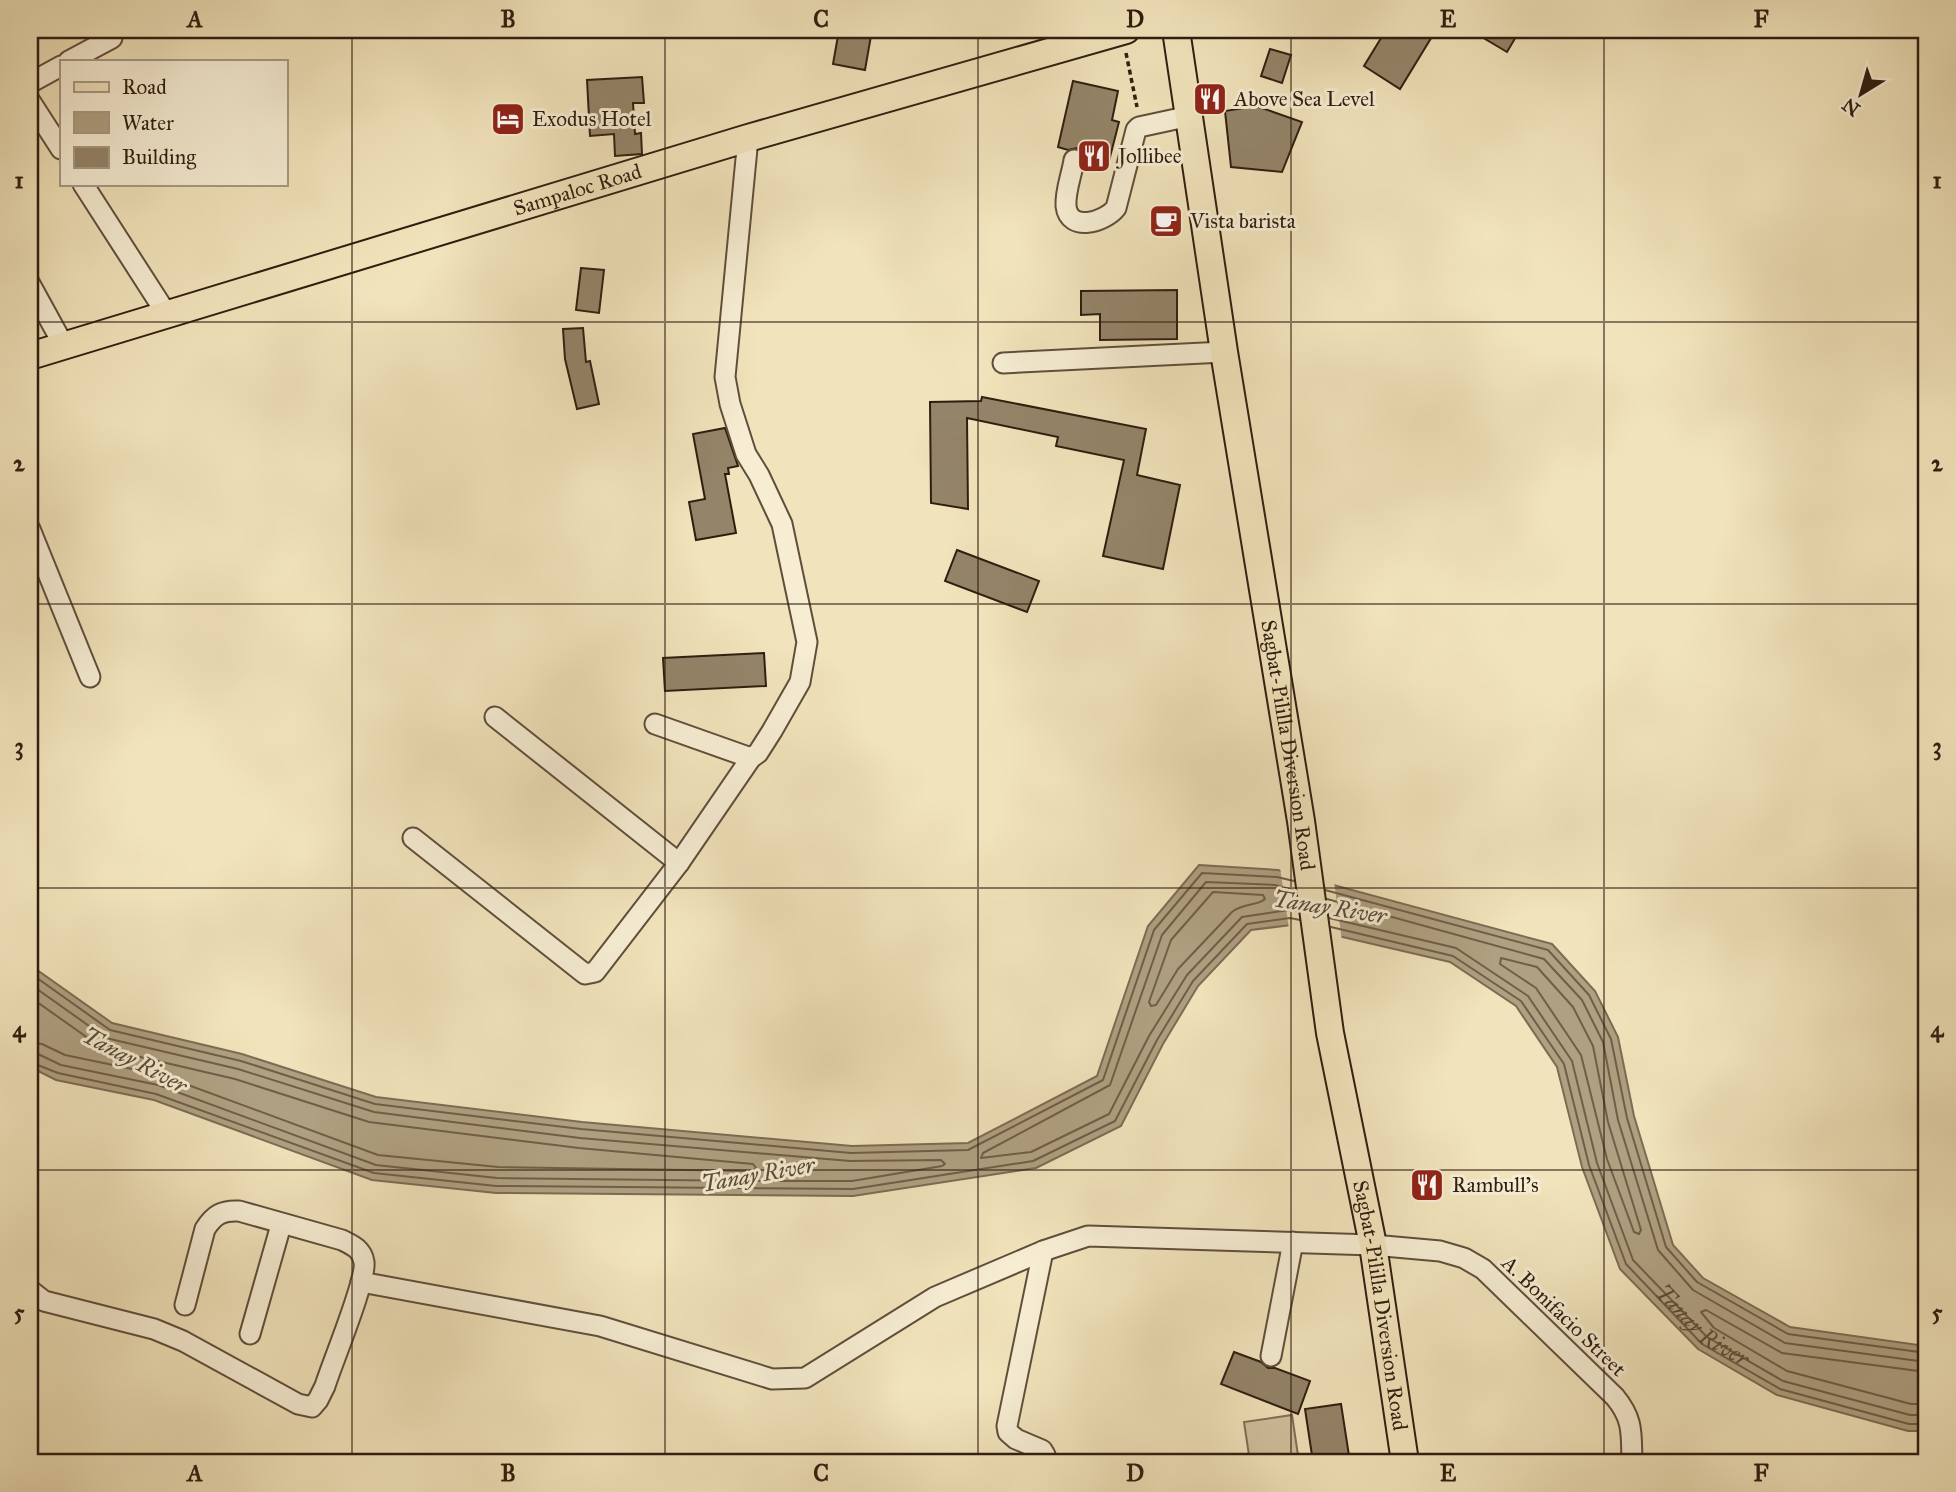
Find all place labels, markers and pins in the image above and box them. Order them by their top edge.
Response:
restaurant icon: Above Sea Level [1191,80,1229,118]
place label: Above Sea Level [1233,86,1375,112]
hotel icon: Exodus Hotel [489,100,527,138]
place label: Exodus Hotel [532,106,652,132]
restaurant icon: Jollibee [1075,137,1113,175]
place label: Jollibee [1116,143,1182,169]
cafe icon: Vista barista [1147,202,1185,240]
place label: Vista barista [1189,208,1296,234]
restaurant icon: Rambull's [1408,1166,1446,1204]
place label: Rambull's [1452,1172,1539,1198]

